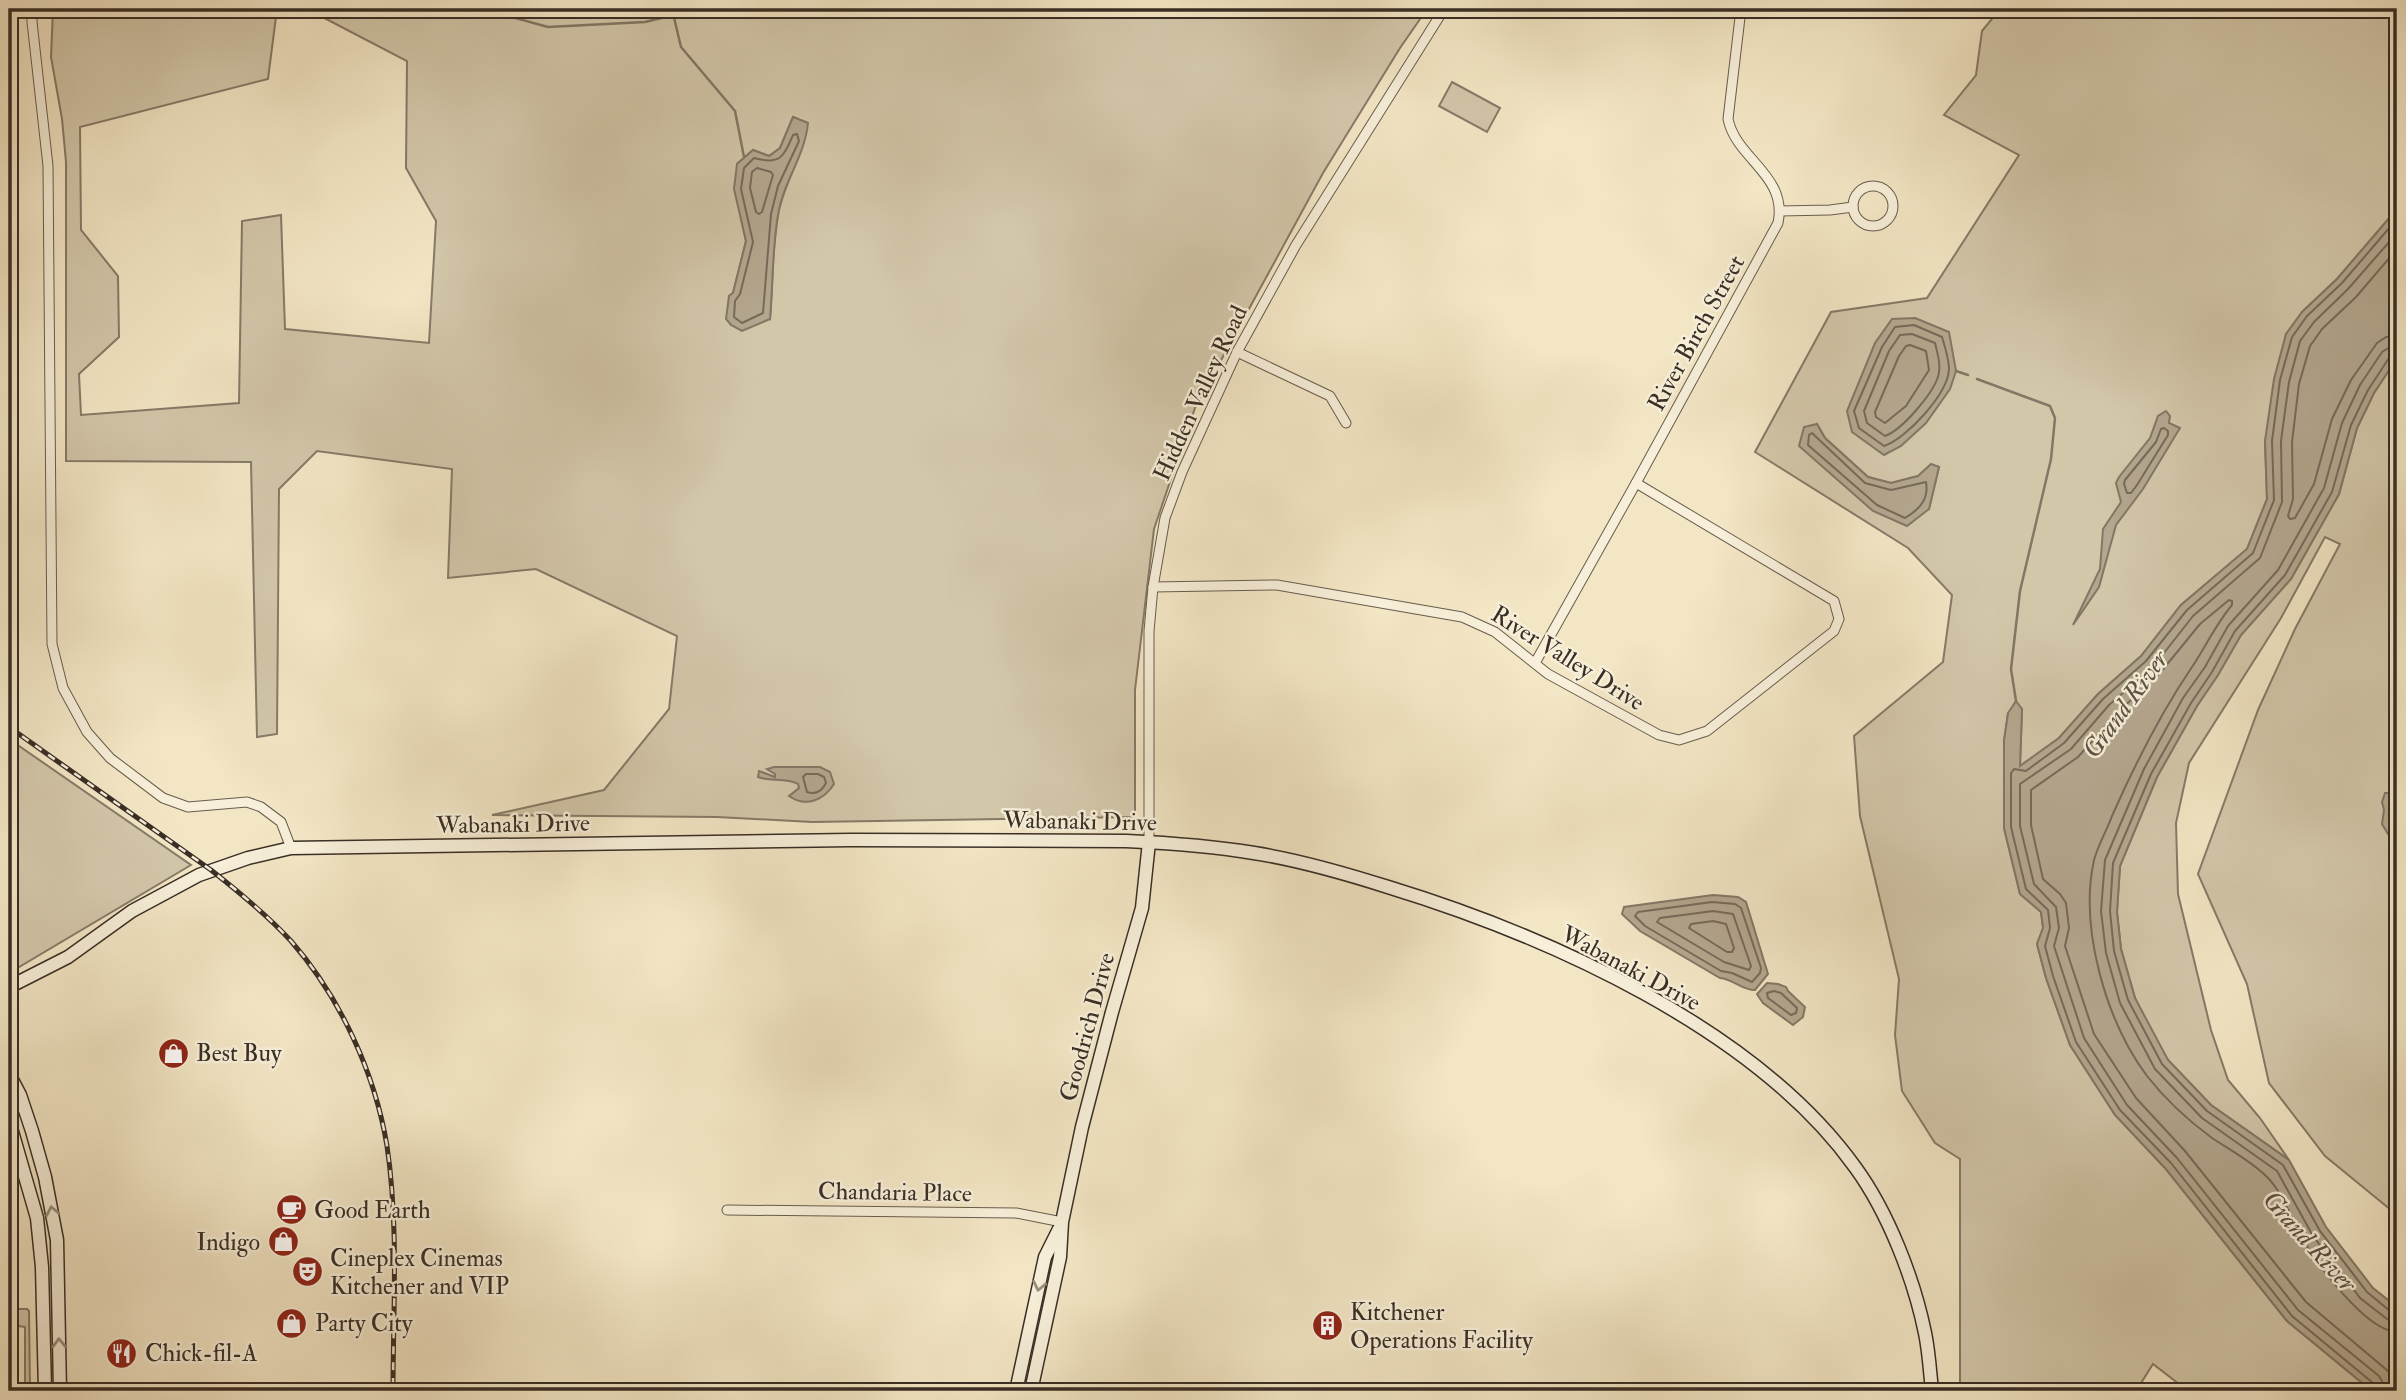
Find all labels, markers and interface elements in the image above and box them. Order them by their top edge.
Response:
street label: River Birch Street [1641,250,1752,417]
street label: Hidden Valley Road [1146,300,1255,486]
street label: River Valley Drive [1485,599,1650,718]
water label: Grand River [2076,644,2176,765]
street label: Wabanaki Drive [1002,805,1157,838]
street label: Wabanaki Drive [435,808,590,841]
street label: Wabanaki Drive [1555,918,1706,1018]
street label: Goodrich Drive [1053,949,1122,1105]
shop icon: Best Buy [156,1036,190,1070]
place label: Best Buy [196,1038,282,1069]
street label: Chandaria Place [818,1176,972,1209]
water label: Grand River [2256,1184,2364,1300]
cafe icon: Good Earth [274,1193,308,1227]
place label: Good Earth [314,1195,431,1226]
one-way arrow [45,1205,60,1217]
shop icon: Indigo [266,1225,300,1259]
place label: Indigo [196,1227,260,1258]
place label: Cineplex Cinemas Kitchener and VIP [330,1243,509,1302]
theatre icon: Cineplex Cinemas Kitchener and VIP [290,1255,324,1289]
one-way arrow [1033,1280,1047,1292]
place label: Kitchener Operations Facility [1350,1297,1533,1356]
shop icon: Party City [275,1306,309,1340]
place label: Party City [315,1308,413,1339]
building icon: Kitchener Operations Facility [1310,1309,1344,1343]
restaurant icon: Chick-fil-A [105,1336,139,1370]
one-way arrow [51,1338,66,1349]
place label: Chick-fil-A [145,1338,258,1369]

